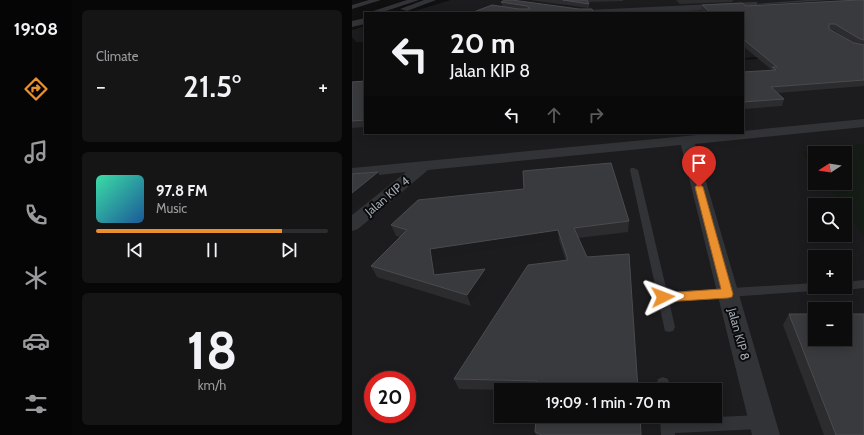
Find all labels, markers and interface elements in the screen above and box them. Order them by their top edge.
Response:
text: 19:08 [14,18,58,40]
text: 20 m [450,26,515,60]
icon: left [384,28,436,80]
text: Climate [96,48,138,64]
text: Jalan KIP 8 [450,60,530,82]
text: 21.5° [183,68,241,105]
text: − [96,73,106,100]
text: + [318,73,328,100]
icon: directions [22,75,50,103]
icon: left [501,104,523,126]
icon: ahead [543,104,565,126]
icon: right [585,104,607,126]
icon: music [22,138,50,166]
pin [682,146,716,187]
north arrow [808,146,852,190]
map controls [808,146,852,346]
icon: arrive [688,152,710,174]
street label: Jalan KIP 4 [361,173,412,219]
text: 97.8 FM [156,182,207,200]
button: search [808,198,852,242]
text: Music [156,200,187,216]
icon: phone [22,201,50,229]
icon: previous [124,239,146,261]
icon: pause [201,239,223,261]
icon: next [278,239,300,261]
button: + [808,250,852,294]
icon: climate [22,264,50,292]
position arrow [642,276,684,318]
button: − [808,302,852,346]
street label: Jalan KIP 8 [725,305,753,362]
text: 18 [187,319,237,382]
icon: car [22,327,50,355]
speed limit sign: 20 [364,371,416,423]
text: km/h [198,377,226,393]
icon: filters [22,390,50,418]
text: 19:09 · 1 min · 70 m [546,394,670,412]

